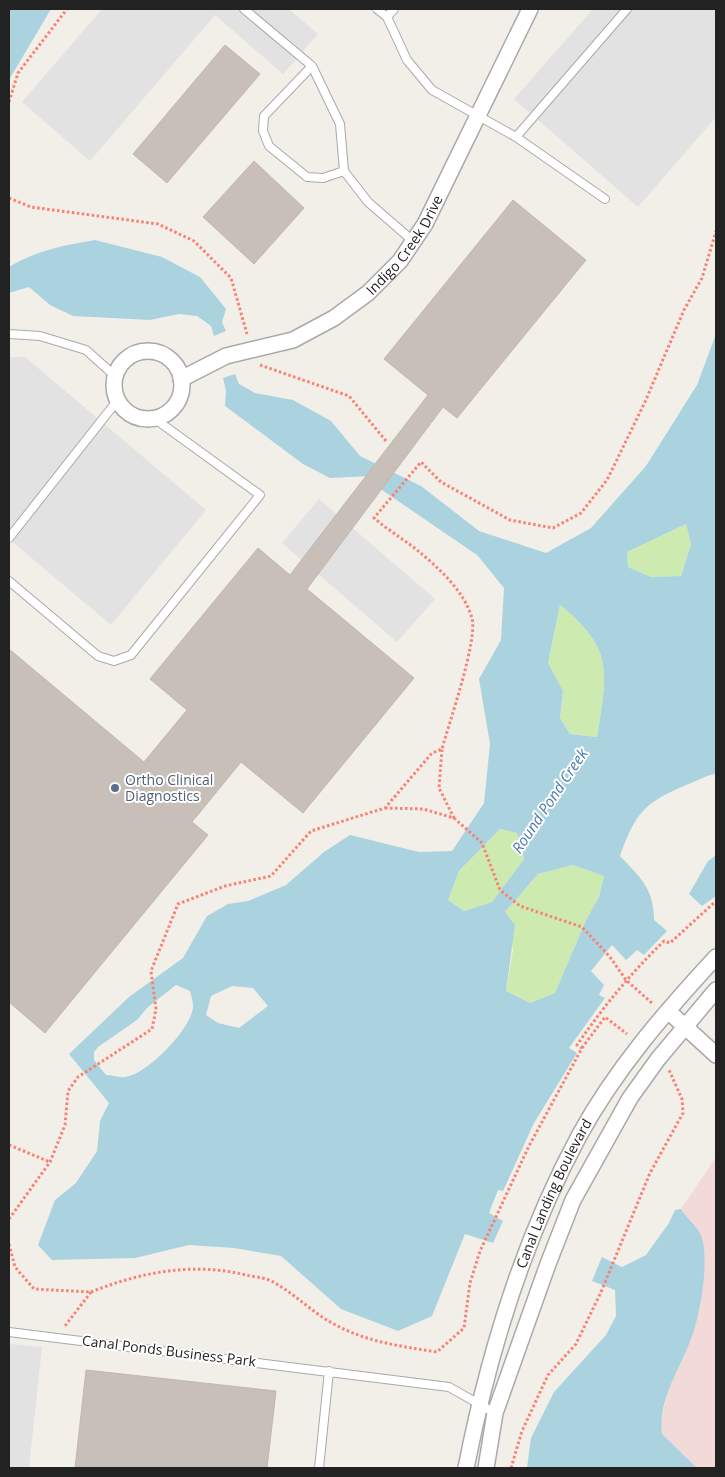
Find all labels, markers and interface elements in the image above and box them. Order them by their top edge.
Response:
street label: Indigo Creek Drive [362,192,447,299]
water label: Round Pond Creek [507,744,592,857]
place label: Ortho Clinical Diagnostics [125,770,213,805]
marker: Ortho Clinical Diagnostics [109,782,121,794]
street label: Canal Landing Boulevard [511,1115,596,1271]
street label: Canal Ponds Business Park [81,1330,258,1371]

